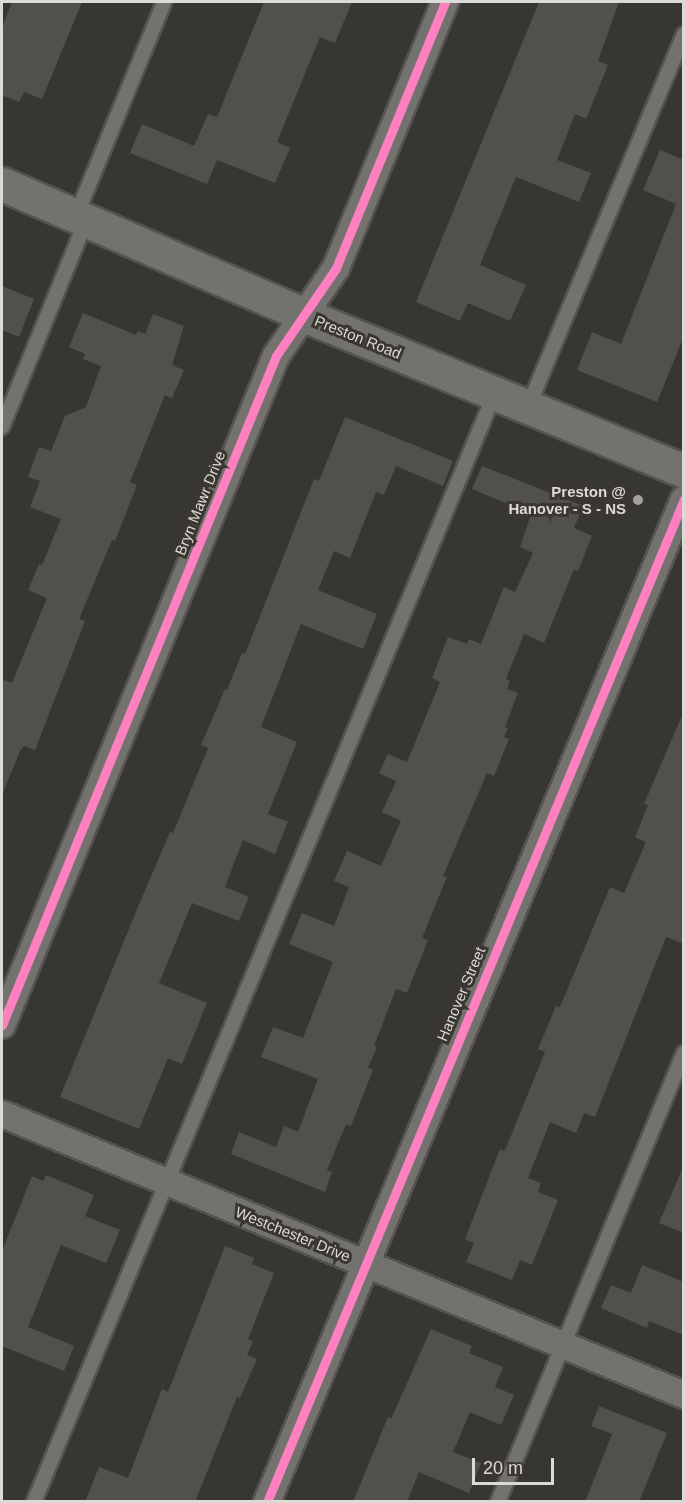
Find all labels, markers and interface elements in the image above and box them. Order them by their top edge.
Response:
street label: Preston Road [312,311,404,363]
street label: Bryn Mawr Drive [171,448,229,558]
place label: Preston @ Hanover - S - NS [508,482,626,517]
marker: Preston @ Hanover - S - NS [631,493,645,507]
street label: Hanover Street [433,944,489,1044]
street label: Westchester Drive [233,1203,353,1265]
scale bar [475,1446,558,1484]
text: 20 m [483,1458,523,1478]

